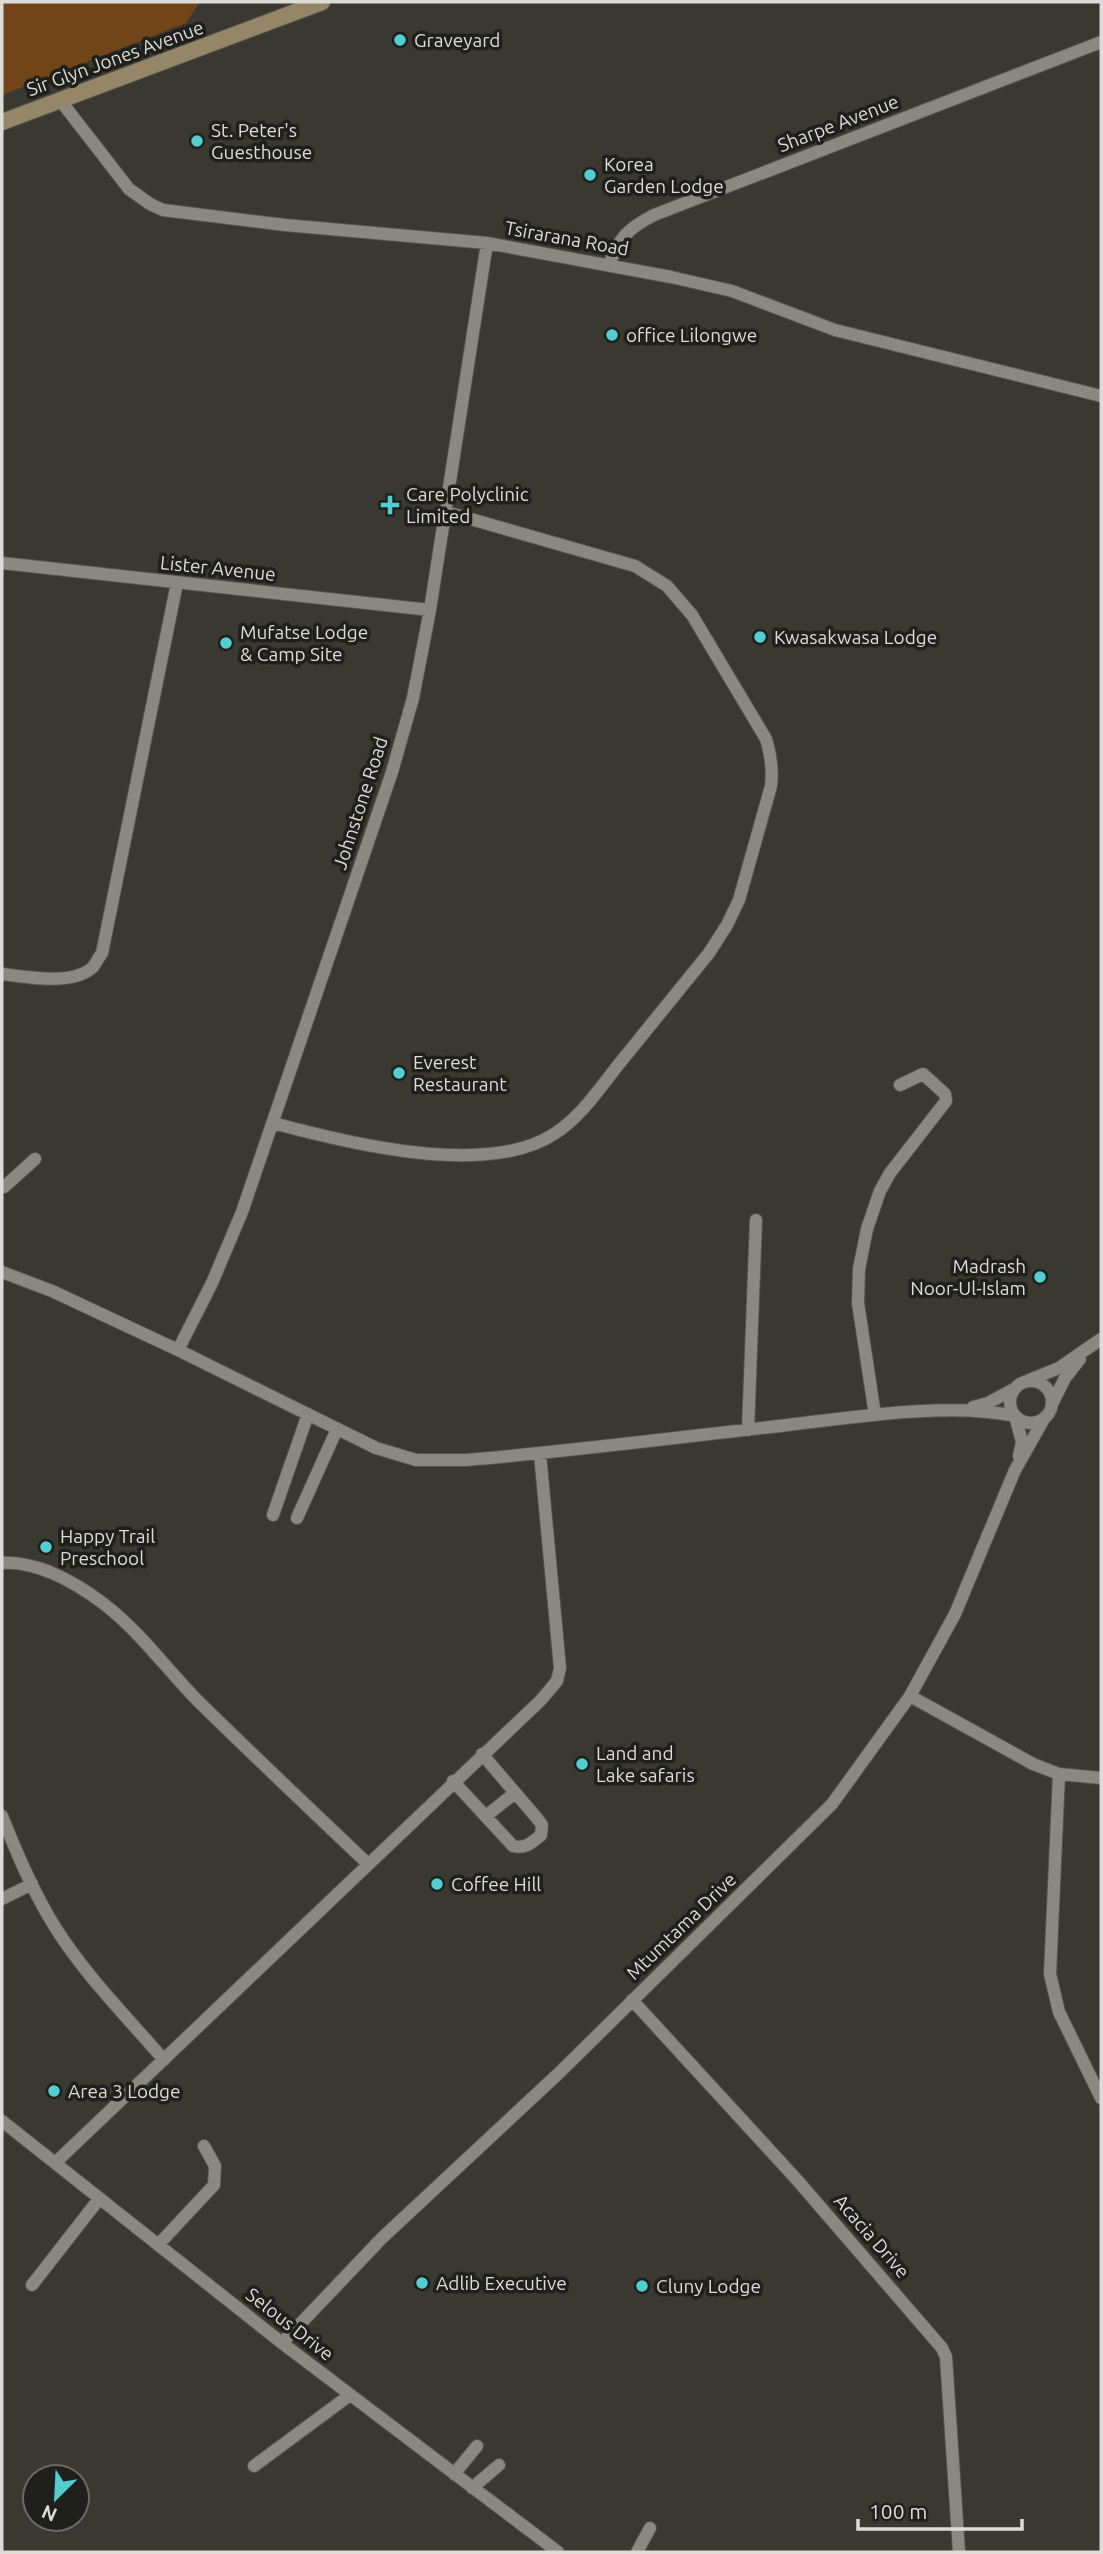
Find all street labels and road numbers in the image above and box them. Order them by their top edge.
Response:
street label: Sir Glyn Jones Avenue [24,16,206,100]
street label: Sharpe Avenue [774,90,902,156]
street label: Tsirarana Road [503,216,631,260]
street label: Lister Avenue [159,551,277,585]
street label: Johnstone Road [328,734,392,872]
street label: Mtumtama Drive [622,1868,740,1984]
street label: Acacia Drive [830,2190,914,2282]
street label: Selous Drive [242,2283,338,2365]

